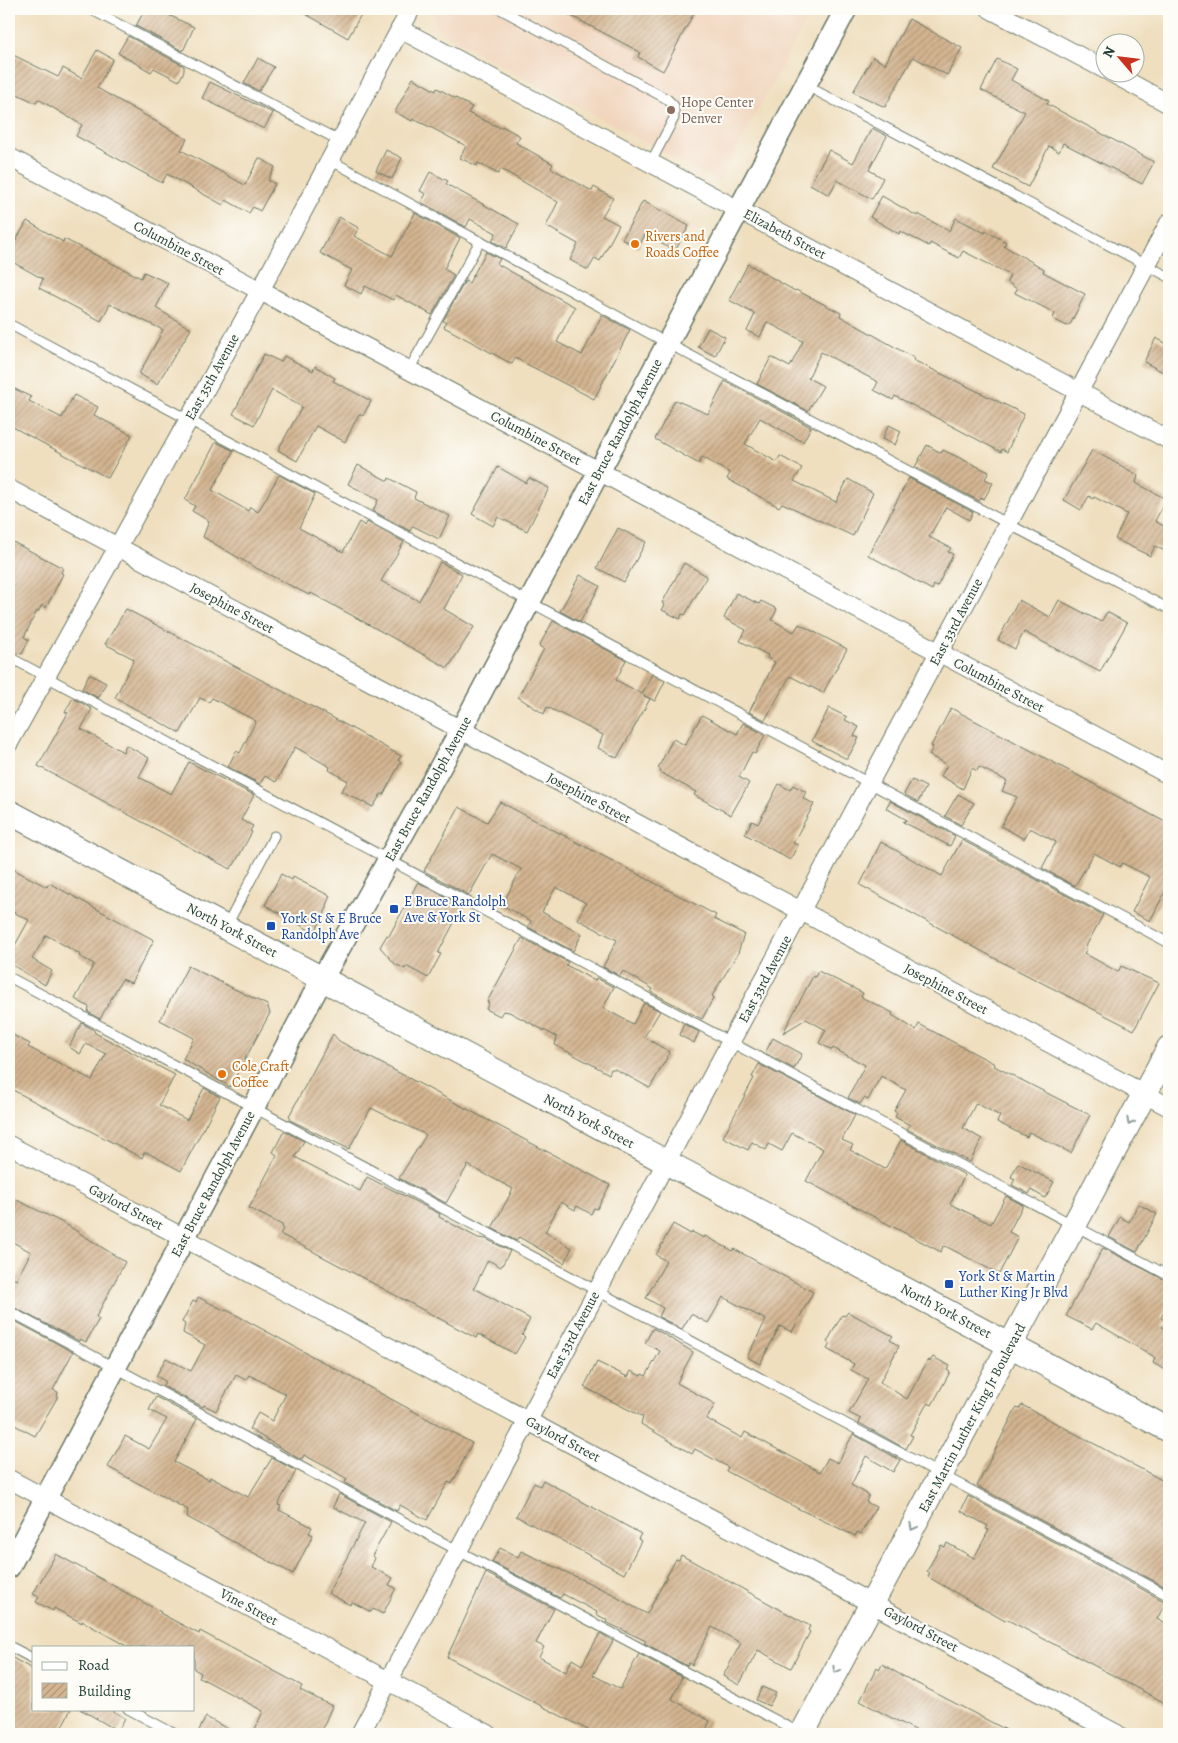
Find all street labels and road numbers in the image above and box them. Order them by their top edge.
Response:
street label: Elizabeth Street [740,204,830,264]
street label: Columbine Street [130,216,228,280]
street label: East 35th Avenue [180,330,244,424]
street label: East Bruce Randolph Avenue [573,356,667,508]
street label: Columbine Street [487,406,585,470]
street label: East 33rd Avenue [925,575,987,669]
street label: Josephine Street [187,578,278,638]
street label: Columbine Street [950,653,1048,717]
street label: East Bruce Randolph Avenue [380,713,476,865]
street label: Josephine Street [544,768,635,828]
street label: North York Street [183,898,281,962]
street label: East 33rd Avenue [734,932,796,1026]
street label: Josephine Street [901,959,992,1019]
street label: North York Street [540,1089,638,1153]
street label: East Bruce Randolph Avenue [166,1108,260,1260]
street label: Gaylord Street [85,1179,167,1235]
street label: North York Street [897,1279,995,1343]
street label: East 33rd Avenue [542,1288,604,1382]
street label: East Martin Luther King Jr Boulevard [914,1320,1030,1516]
street label: Gaylord Street [522,1411,604,1467]
street label: Vine Street [216,1583,282,1630]
street label: Gaylord Street [880,1601,962,1657]

